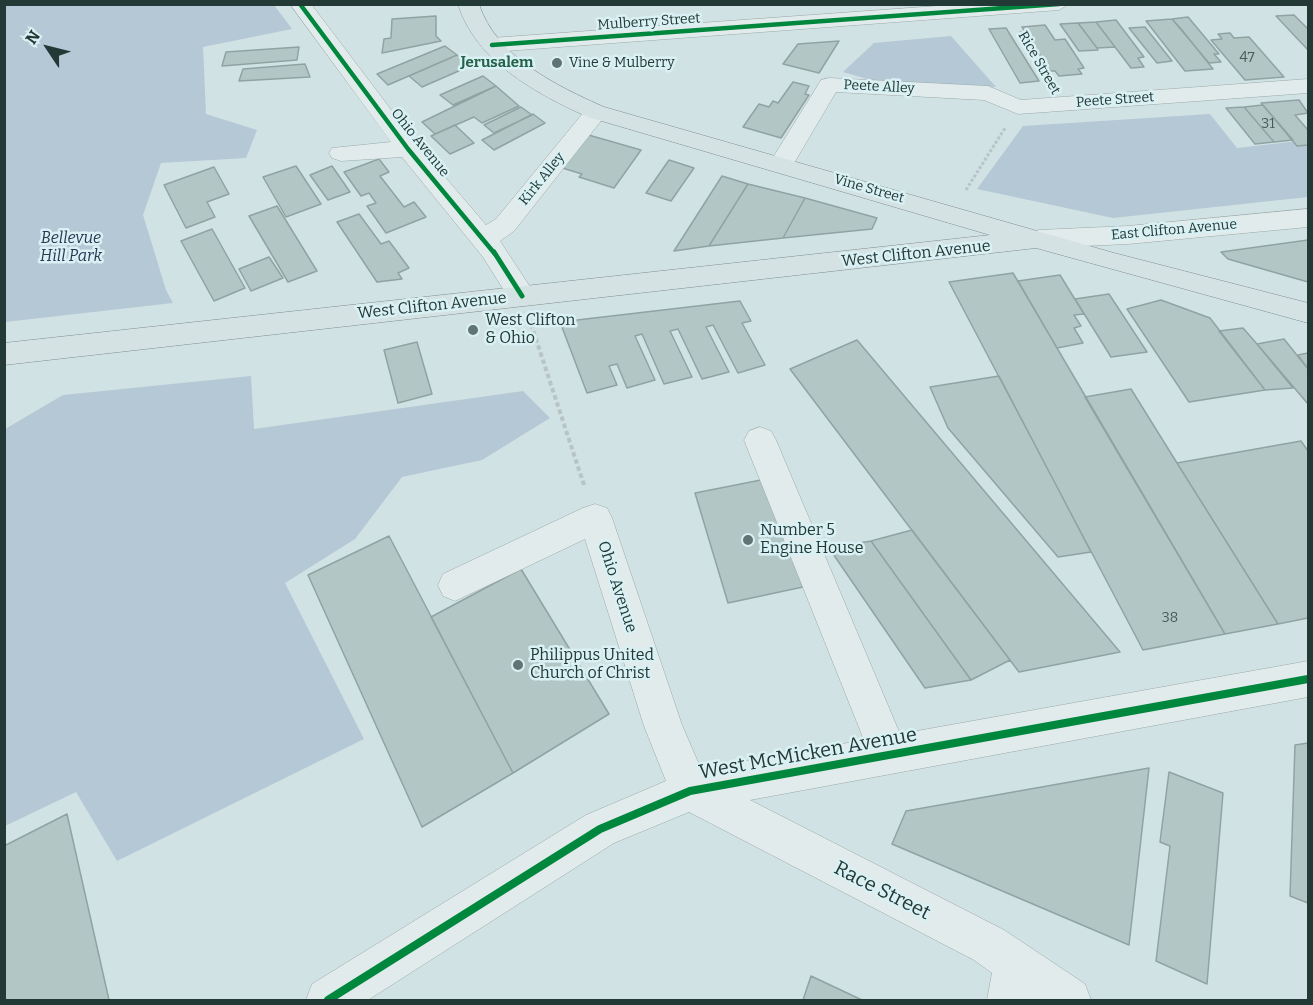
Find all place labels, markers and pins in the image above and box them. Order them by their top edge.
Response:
place label: Vine & Mulberry [569,55,675,71]
marker: Vine & Mulberry [550,56,564,70]
place label: West Clifton & Ohio [485,311,575,349]
marker: West Clifton & Ohio [466,323,480,337]
place label: Number 5 Engine House [760,521,863,559]
marker: Number 5 Engine House [741,533,755,547]
place label: Philippus United Church of Christ [530,646,654,684]
marker: Philippus United Church of Christ [511,658,525,672]

